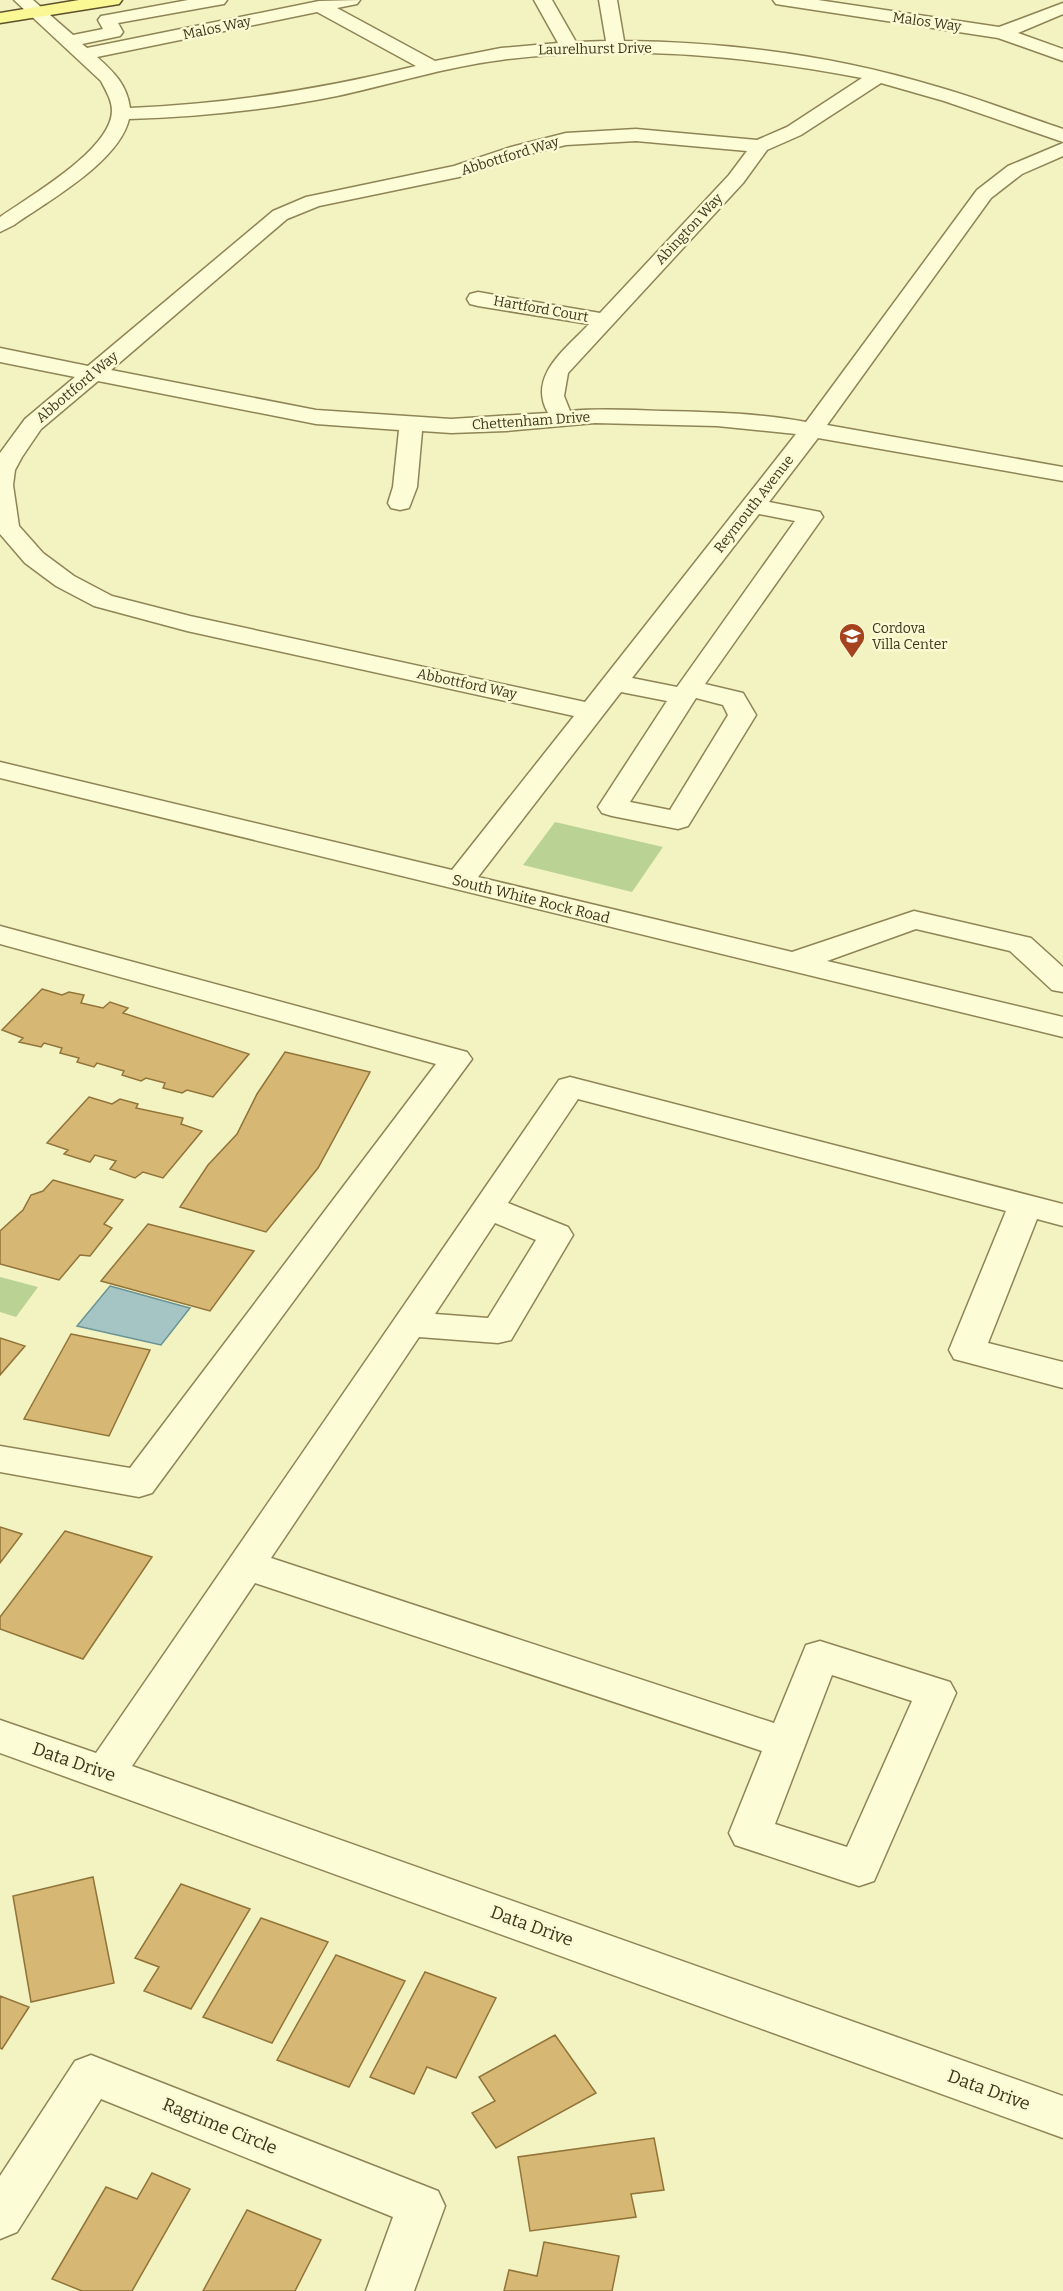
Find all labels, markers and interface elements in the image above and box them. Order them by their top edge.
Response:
street label: Malos Way [892,9,963,35]
street label: Malos Way [181,12,253,44]
street label: Laurelhurst Drive [538,40,652,58]
street label: Abbottford Way [459,133,562,179]
street label: Abington Way [652,189,727,268]
street label: Hartford Court [492,292,590,326]
street label: Abbottford Way [33,347,122,426]
street label: Chettenham Drive [471,408,591,434]
street label: Reymouth Avenue [711,452,797,556]
place label: Cordova Villa Center [872,620,947,653]
school or university icon: Cordova Villa Center [837,621,867,659]
street label: Abbottford Way [416,665,519,703]
street label: South White Rock Road [450,871,612,927]
street label: Data Drive [30,1738,118,1786]
street label: Data Drive [488,1901,576,1951]
street label: Data Drive [945,2065,1033,2115]
street label: Ragtime Circle [159,2093,281,2159]

